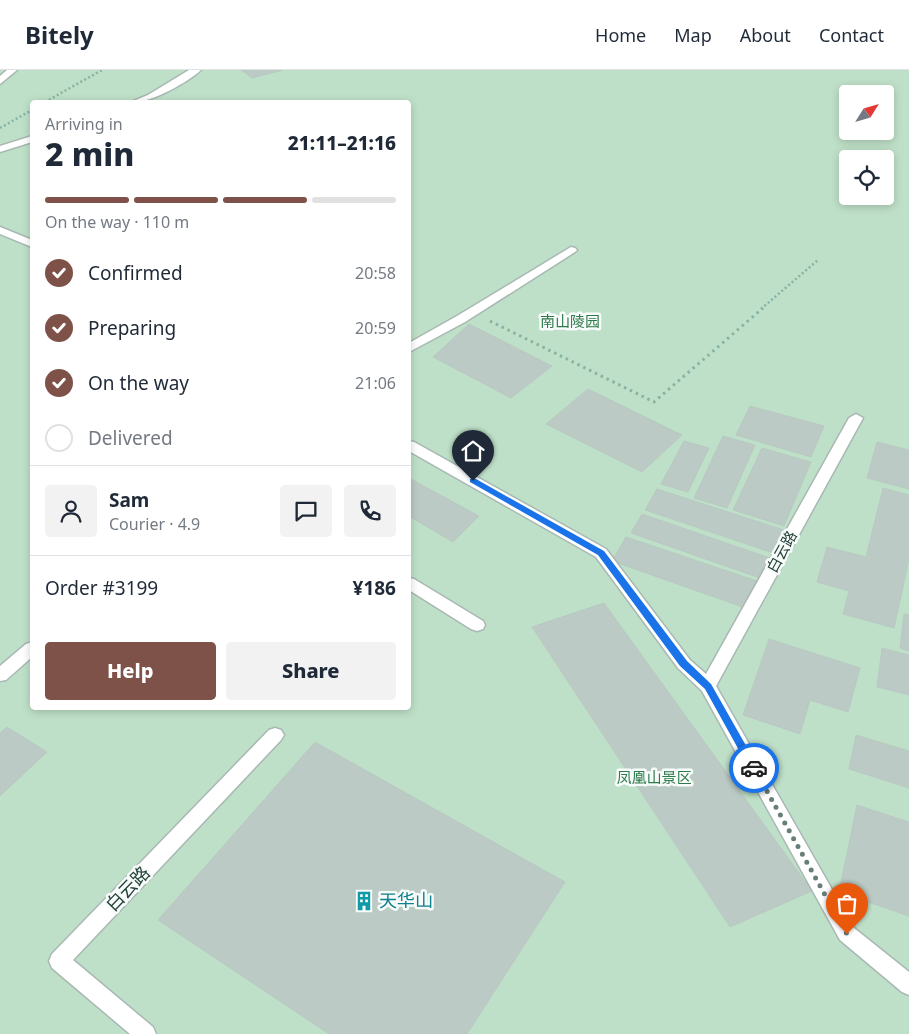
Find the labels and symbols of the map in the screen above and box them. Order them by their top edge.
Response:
north arrow [839,85,894,140]
park label: 南山陵园 [540,311,600,331]
pin [452,430,494,481]
street label: 白云路 [761,527,801,576]
courier [729,743,779,793]
park label: 凤凰山景区 [616,767,692,787]
street label: 白云路 [100,861,155,916]
pin [826,883,868,934]
place label: 天华山 [379,888,433,912]
building icon: 天华山 [353,890,375,912]

